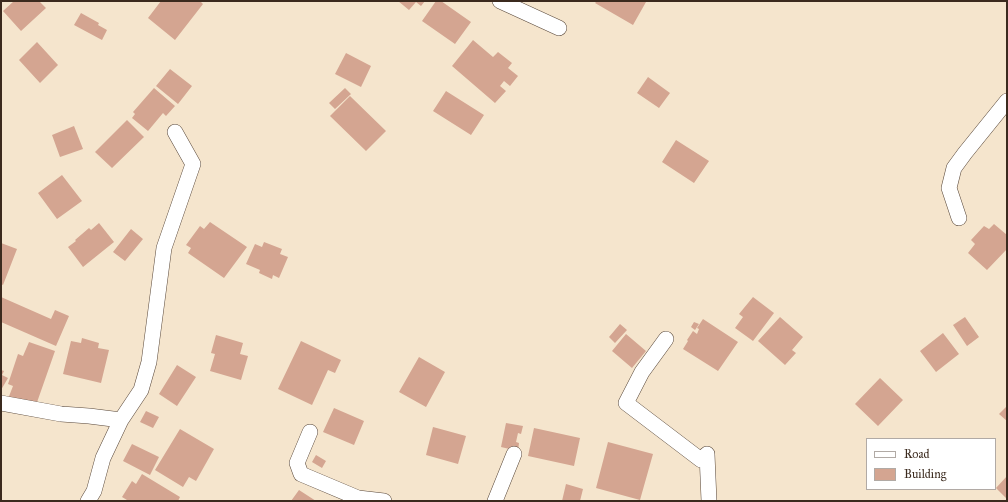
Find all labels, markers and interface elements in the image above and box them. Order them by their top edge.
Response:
legend [866,438,996,490]
text: Road [904,447,930,461]
text: Building [904,467,946,481]

